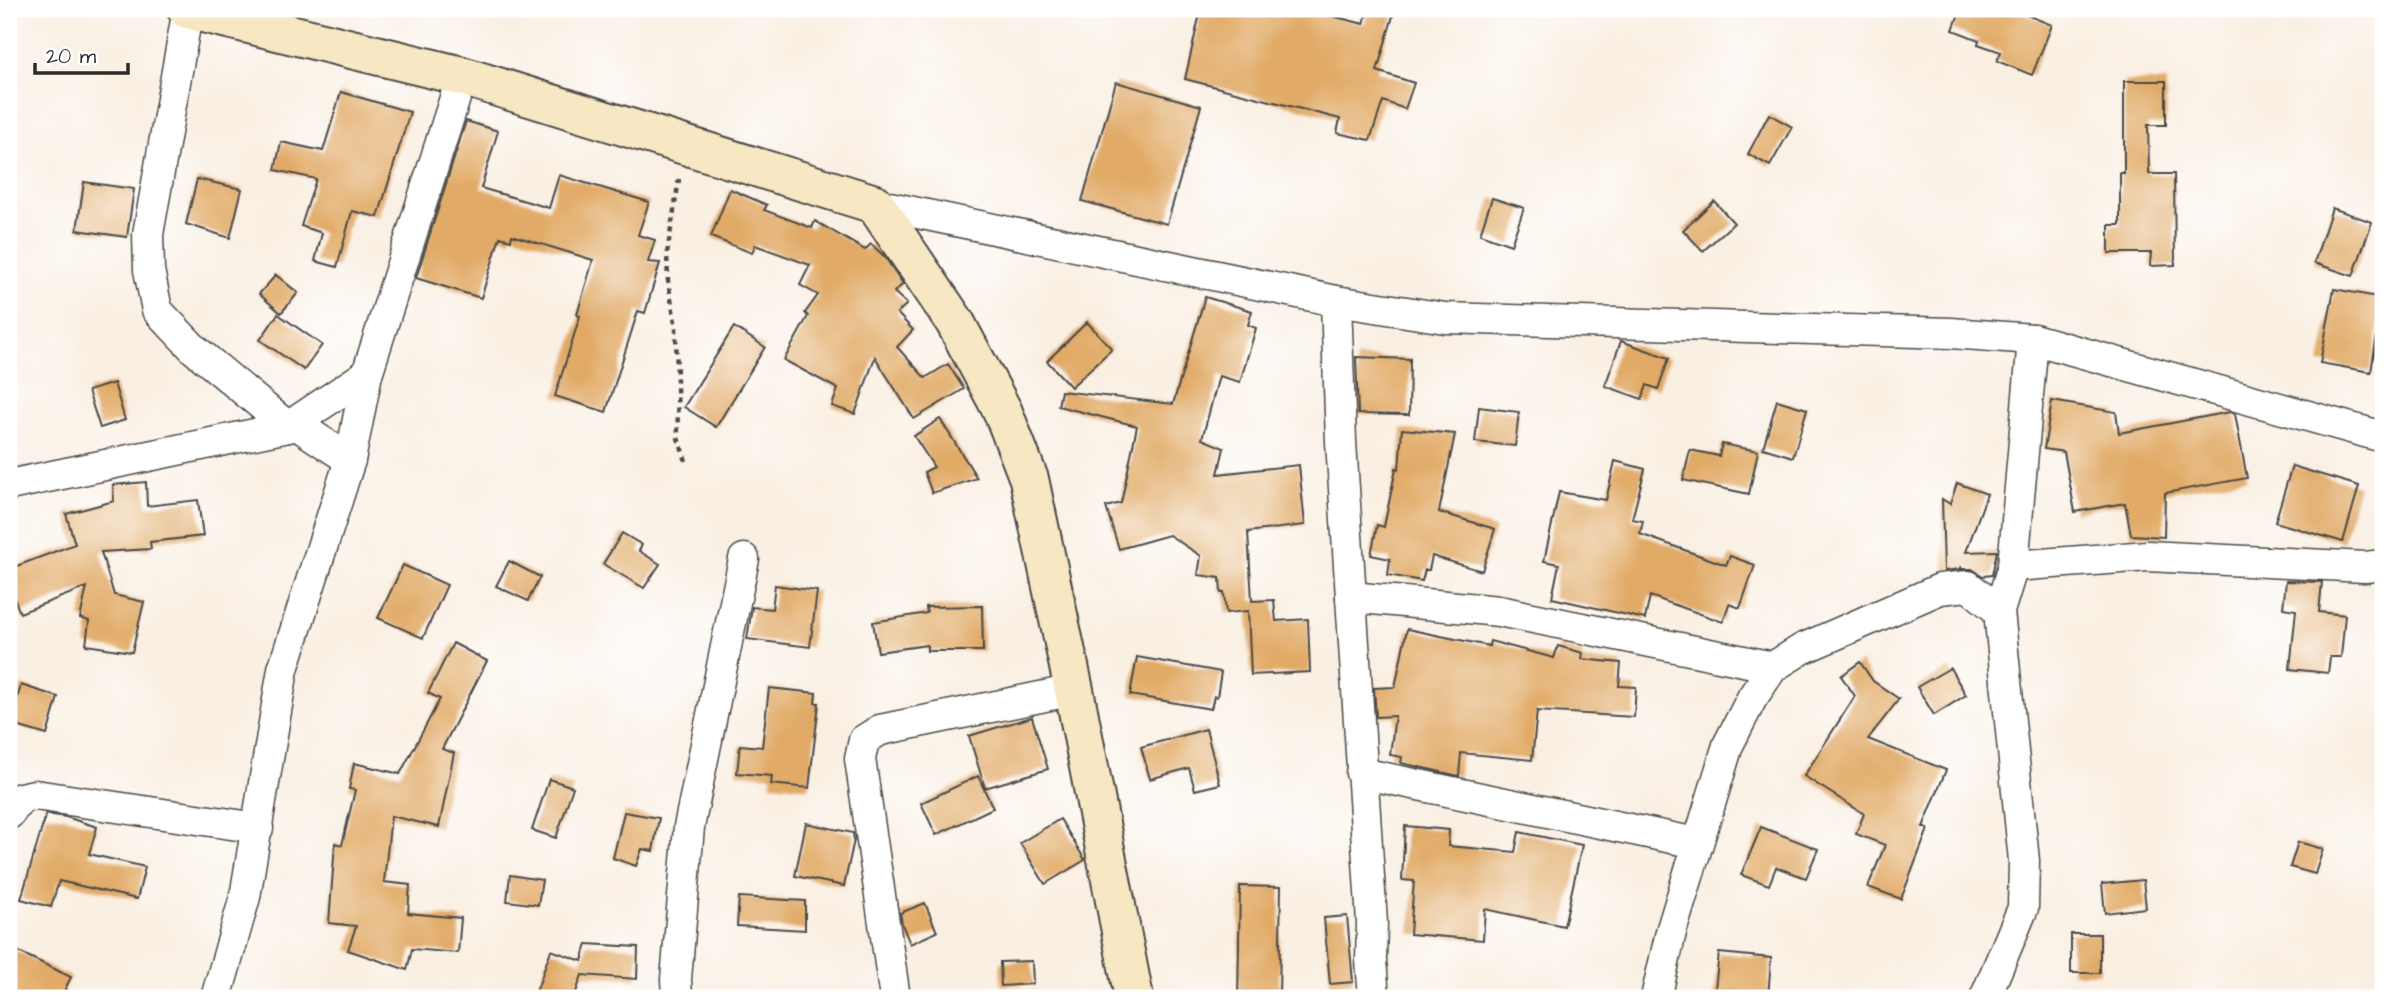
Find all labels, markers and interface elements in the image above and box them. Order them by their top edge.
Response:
scale bar [35,32,128,76]
text: 20 m [46,42,97,71]

